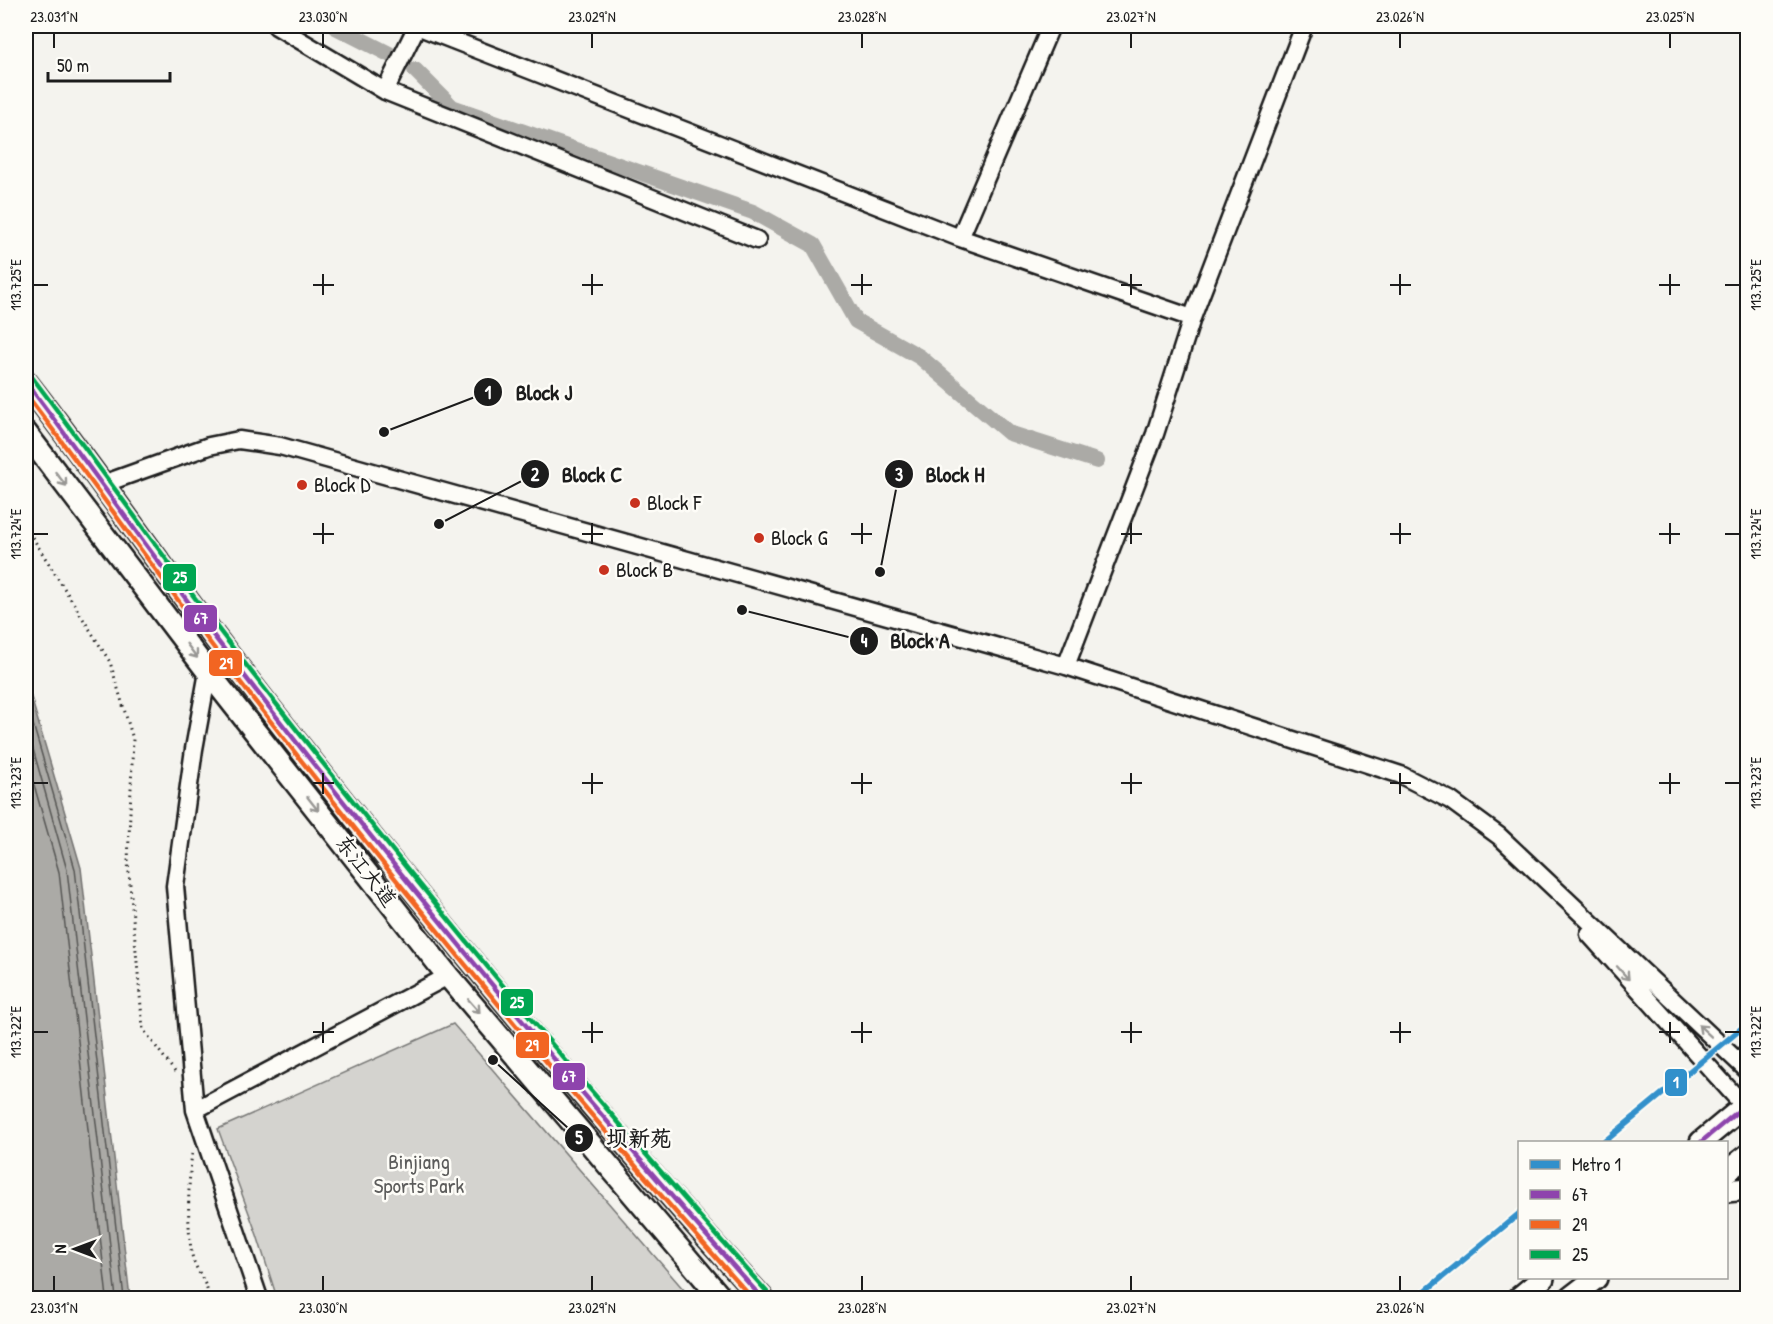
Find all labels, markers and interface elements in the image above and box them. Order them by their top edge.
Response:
text: 23.031°N [30,6,78,27]
text: 23.030°N [299,6,347,27]
text: 23.029°N [568,6,616,27]
text: 23.028°N [838,6,886,27]
text: 23.027°N [1106,6,1156,27]
text: 23.026°N [1376,6,1424,27]
text: 23.025°N [1646,6,1694,27]
scale bar [48,45,170,83]
text: 50 m [57,53,89,78]
text: 113.725°E [5,259,26,311]
text: 113.725°E [1745,259,1766,311]
callout: Block J [473,372,584,412]
text: Block J [516,377,572,407]
text: 1 [485,380,492,405]
callout: Block C [520,454,635,494]
callout: Block H [884,454,996,494]
text: Block C [562,459,622,489]
text: Block H [926,459,984,489]
text: 2 [531,462,540,487]
text: 3 [895,462,903,487]
place label: Block D [314,470,370,499]
one-way arrow [55,471,68,487]
marker: Block D [295,478,309,492]
place label: Block F [647,488,702,517]
marker: Block F [628,496,642,510]
text: 113.724°E [5,508,26,560]
text: 113.724°E [1745,508,1766,560]
place label: Block G [771,523,827,552]
marker: Block G [752,531,766,545]
place label: Block B [616,555,673,584]
line badge: 25 [162,563,197,592]
marker: Block B [597,563,611,577]
text: 25 [173,566,187,588]
line badge: 67 [183,604,218,633]
text: 67 [194,607,208,629]
callout: Block A [849,621,962,661]
text: Block A [890,625,950,655]
text: 4 [861,628,868,653]
one-way arrow [186,642,199,658]
line badge: 29 [208,649,243,677]
text: 29 [219,652,233,674]
text: 113.723°E [5,757,26,809]
text: 113.723°E [1745,757,1766,809]
one-way arrow [307,795,320,811]
street label: 东江大道 [329,829,404,913]
one-way arrow [1616,965,1630,980]
line badge: 25 [500,988,534,1017]
text: 25 [510,991,524,1013]
one-way arrow [467,998,481,1013]
text: 113.722°E [5,1005,26,1058]
text: 113.722°E [1745,1005,1766,1058]
one-way arrow [1698,1024,1713,1038]
line badge: 29 [515,1031,550,1059]
text: 29 [525,1034,539,1056]
line badge: 67 [552,1062,586,1091]
text: 67 [562,1065,576,1087]
line badge: 1 [1664,1068,1688,1097]
text: 1 [1673,1071,1679,1093]
callout: 坝新苑 [564,1118,684,1158]
text: 坝新苑 [606,1123,672,1153]
text: 5 [575,1125,583,1150]
legend [1518,1141,1728,1279]
park label: Binjiang Sports Park [374,1147,465,1200]
text: Metro 1 [1572,1152,1621,1177]
text: 67 [1572,1182,1588,1207]
text: 29 [1572,1212,1587,1237]
north arrow [45,1219,105,1279]
text: 25 [1572,1242,1588,1267]
text: N [49,1244,71,1253]
text: 23.031°N [30,1297,78,1318]
text: 23.030°N [299,1297,347,1318]
text: 23.029°N [568,1297,616,1318]
text: 23.028°N [838,1297,886,1318]
text: 23.027°N [1106,1297,1156,1318]
text: 23.026°N [1376,1297,1424,1318]

